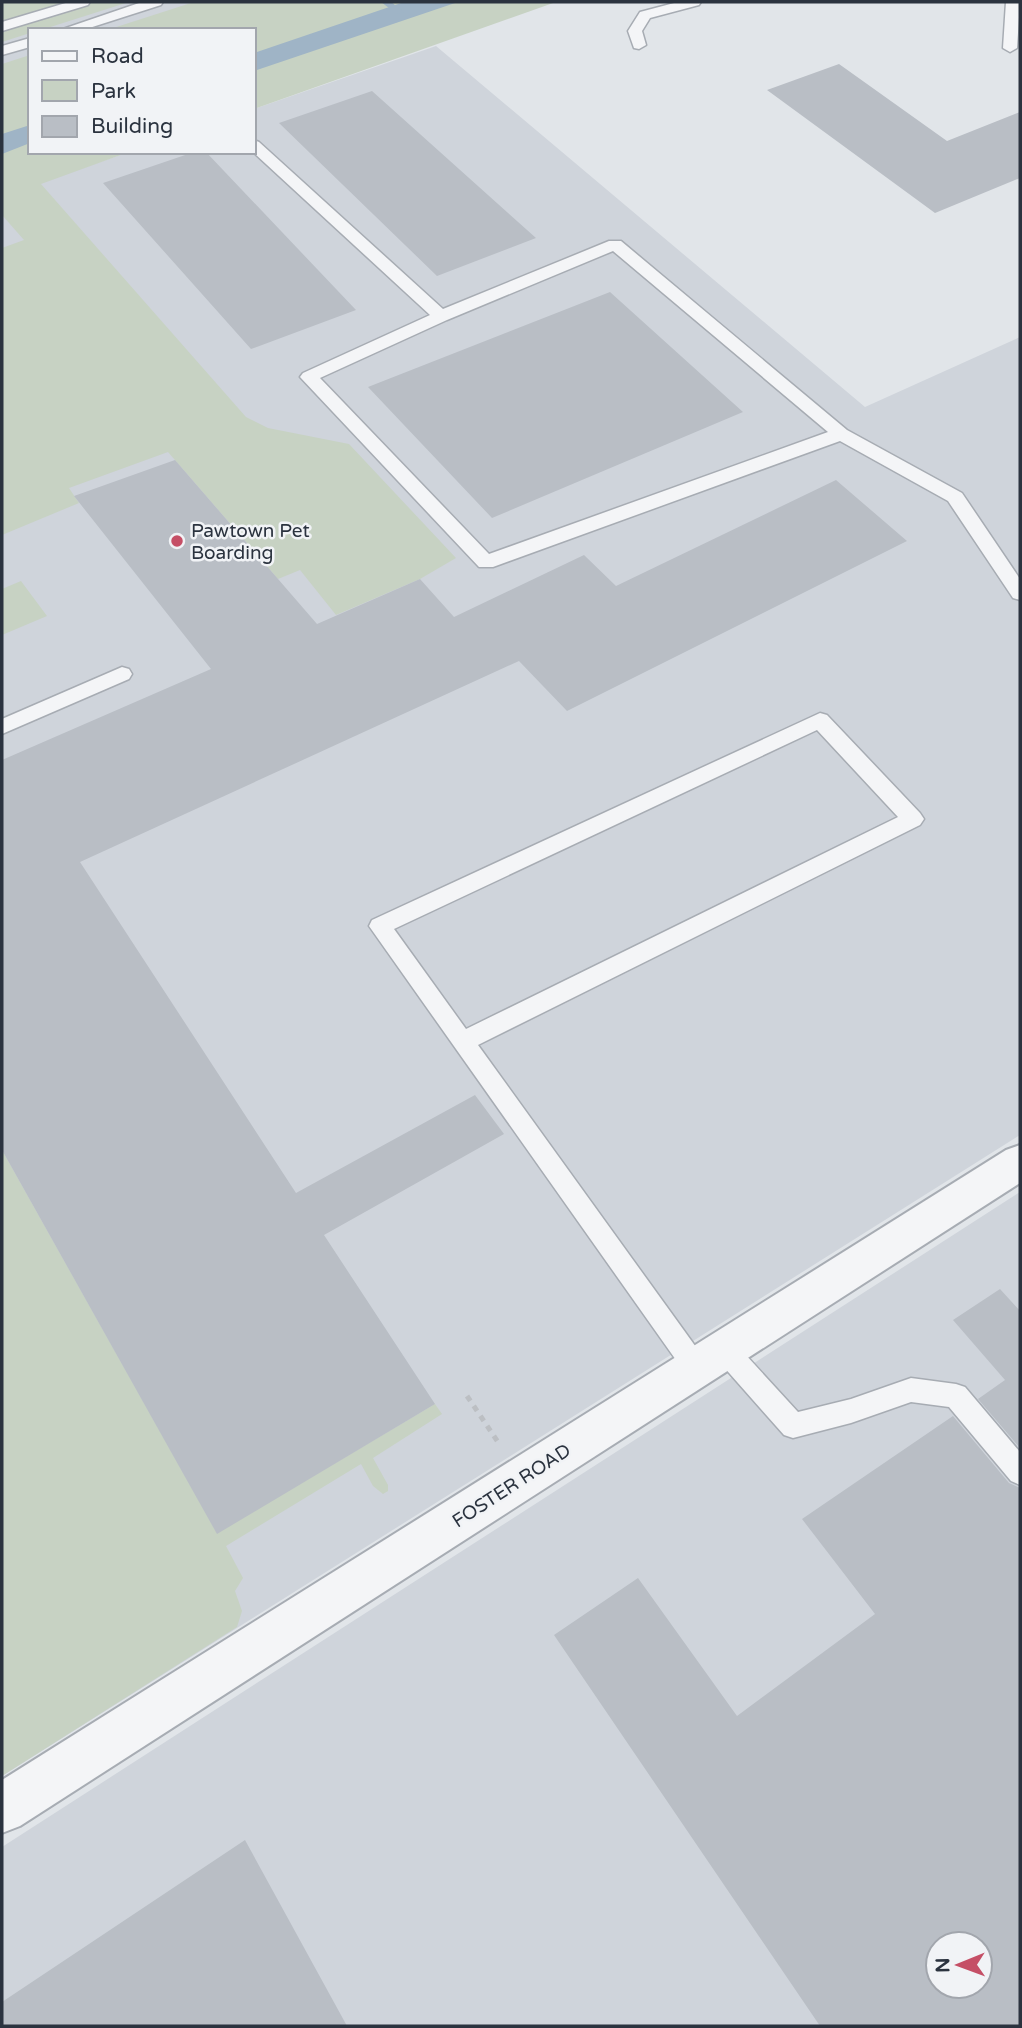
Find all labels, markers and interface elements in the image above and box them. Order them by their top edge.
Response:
legend [28,28,256,154]
text: Road [91,44,144,69]
text: Park [91,79,136,104]
text: Building [91,114,173,139]
place label: Pawtown Pet Boarding [191,520,310,564]
marker: Pawtown Pet Boarding [169,533,185,549]
street label: FOSTER ROAD [448,1439,575,1532]
north arrow [924,1930,994,2000]
text: N [932,1957,954,1973]

